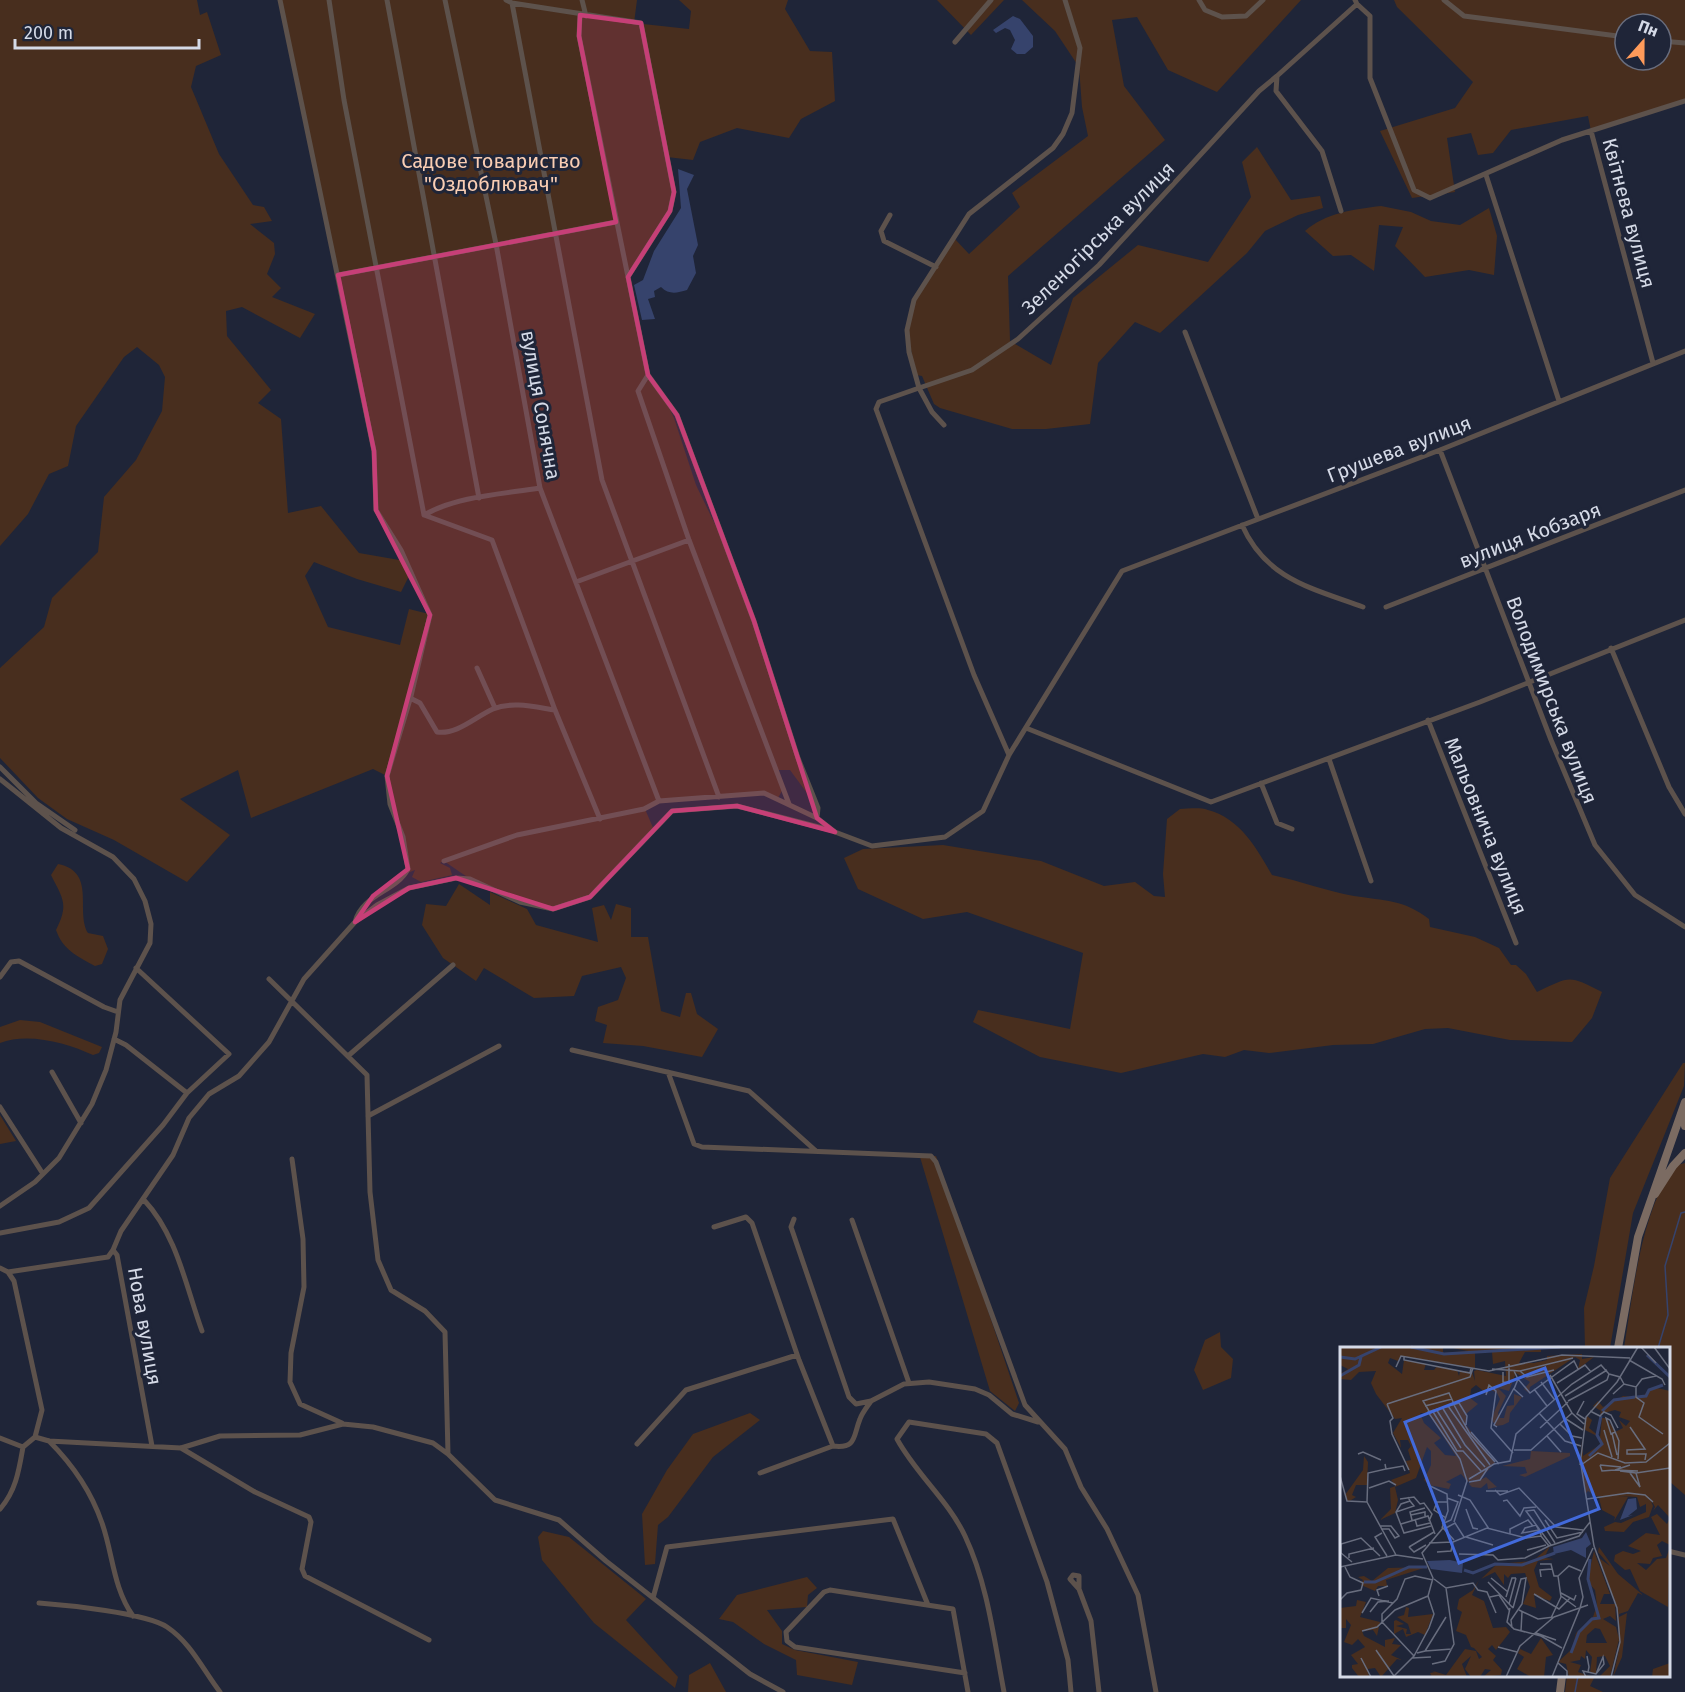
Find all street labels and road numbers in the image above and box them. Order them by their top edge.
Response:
street label: Квітнева вулиця [1597,135,1661,291]
street label: Зеленогірська вулиця [1017,157,1179,319]
street label: вулиця Сонячна [516,328,566,482]
street label: Грушева вулиця [1323,410,1475,488]
street label: вулиця Кобзаря [1456,497,1604,573]
street label: Володимирська вулиця [1501,593,1603,807]
street label: Мальовнича вулиця [1439,734,1533,918]
street label: Нова вулиця [123,1265,167,1387]

